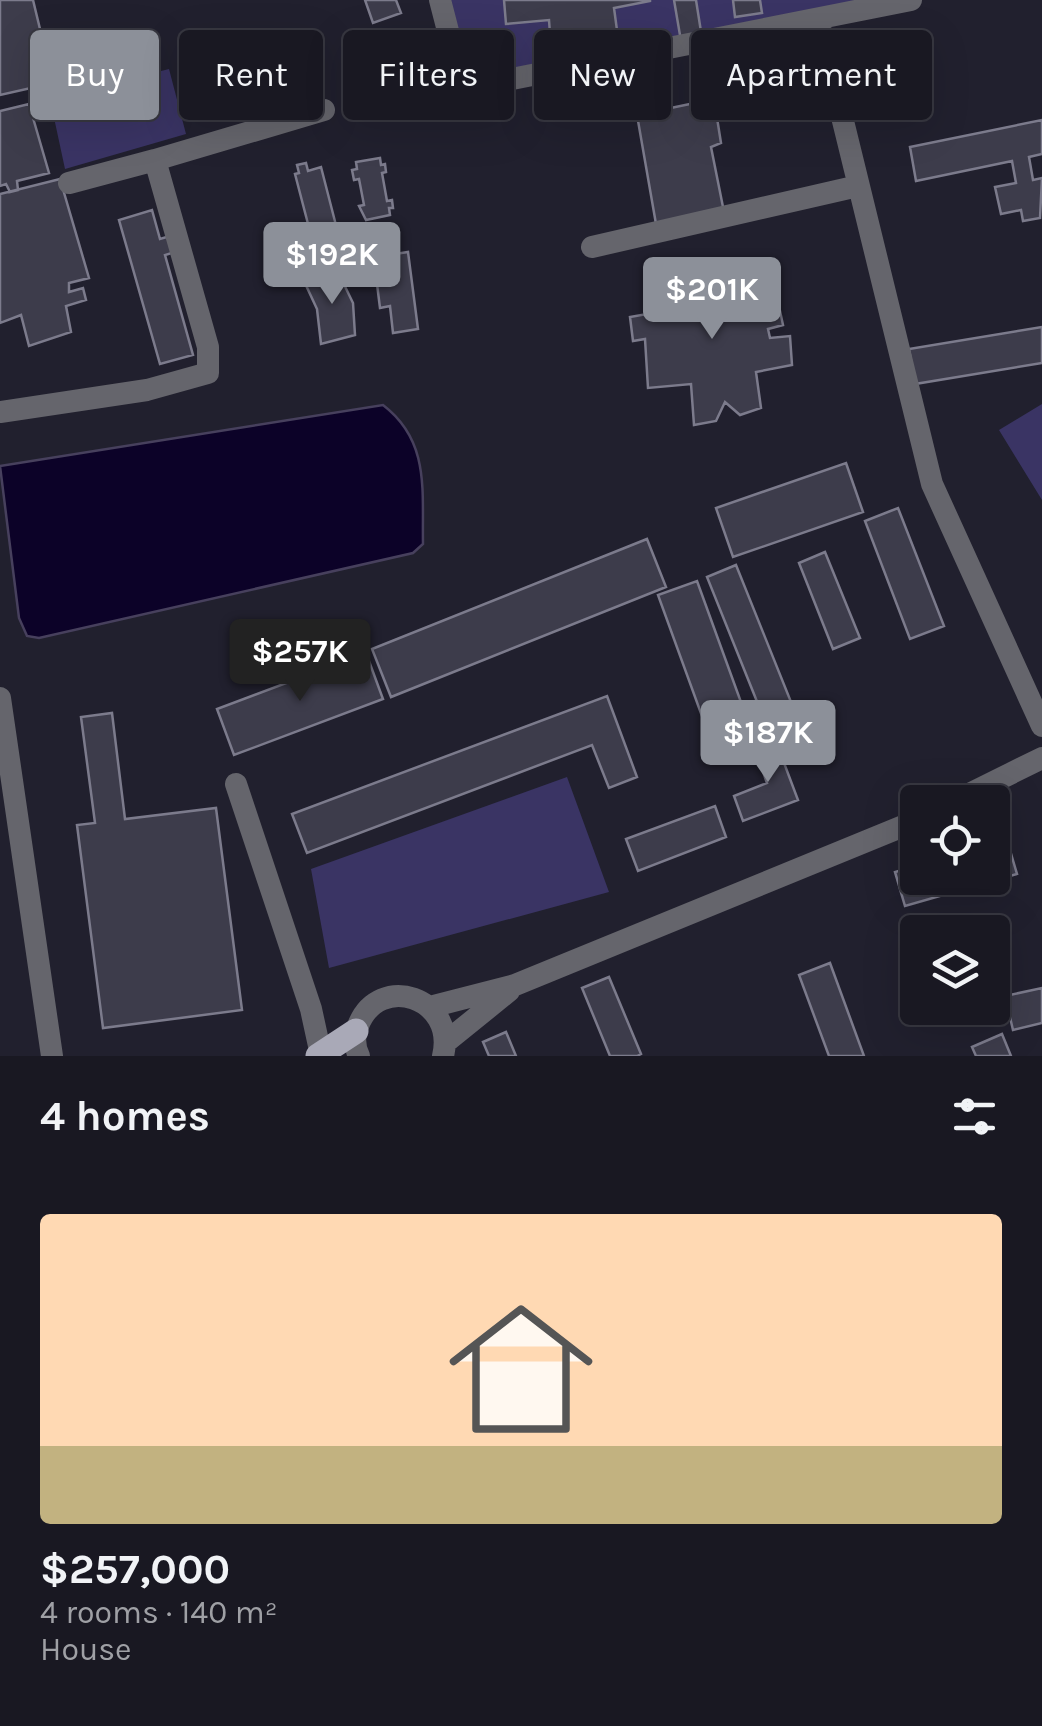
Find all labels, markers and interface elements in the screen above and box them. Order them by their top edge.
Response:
chip: Buy [30,30,159,120]
chip: Rent [179,30,323,120]
chip: Filters [343,30,514,120]
chip: New [534,30,671,120]
chip: Apartment [691,30,932,120]
pin: $192K [262,222,402,307]
text: $192K [285,236,379,273]
pin: $201K [642,257,782,342]
text: $201K [665,271,759,308]
pin: $257K [230,619,370,704]
text: $257K [252,633,348,670]
pin: $187K [698,700,838,785]
text: $187K [723,714,814,751]
map controls [900,785,1010,1025]
button: locate [900,785,1010,895]
button: layers [900,915,1010,1025]
icon: filters [947,1089,1002,1144]
text: 4 homes [40,1091,210,1141]
icon: home [431,1279,611,1459]
text: $257,000 [40,1544,230,1594]
text: 4 rooms · 140 m² [40,1594,278,1631]
text: House [40,1631,132,1668]

